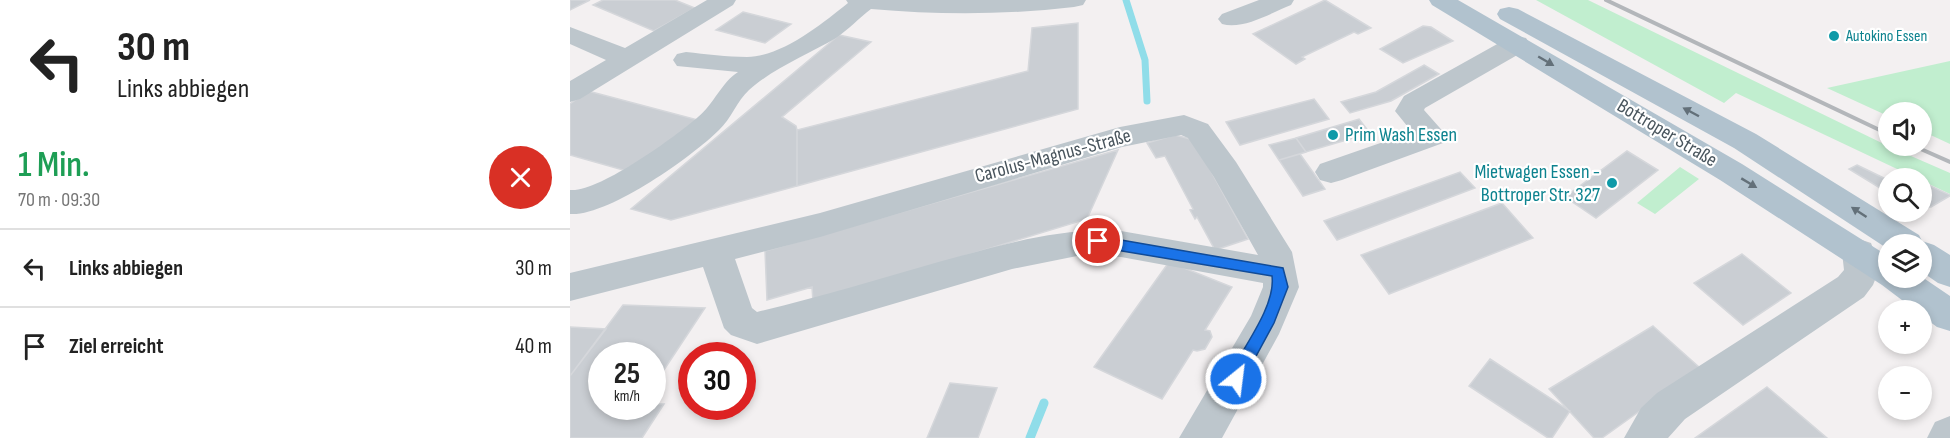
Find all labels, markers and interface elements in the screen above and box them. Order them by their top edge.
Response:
text: 30 m [117,22,190,73]
icon: left [18,24,96,102]
place label: Autokino Essen [1845,27,1927,46]
marker: Autokino Essen [1827,29,1841,43]
one-way arrow [1538,56,1555,66]
text: Links abbiegen [117,73,249,105]
street label: Bottroper Straße [1613,94,1721,172]
map controls [1878,102,1932,420]
button: sound [1878,102,1932,156]
one-way arrow [1682,108,1700,118]
place label: Prim Wash Essen [1345,123,1457,147]
street label: Carolus-Magnus-Straße [972,124,1134,188]
marker: Prim Wash Essen [1326,128,1340,142]
text: 1 Min. [18,144,90,187]
button: close [489,146,552,209]
place label: Mietwagen Essen - Bottroper Str. 327 [1474,160,1600,207]
button: search [1878,168,1932,222]
marker: Mietwagen Essen - Bottroper Str. 327 [1605,176,1619,190]
one-way arrow [1741,178,1757,189]
text: 70 m · 09:30 [18,188,100,212]
one-way arrow [1851,207,1867,218]
pin [1072,215,1123,266]
icon: arrive [1081,224,1114,257]
button: layers [1878,234,1932,288]
icon: left [18,252,51,285]
text: Links abbiegen [69,255,183,282]
text: 30 m [515,255,552,282]
button: + [1878,300,1932,354]
icon: arrive [18,330,51,363]
text: Ziel erreicht [69,333,164,360]
text: 40 m [515,333,552,360]
speed limit sign: 30 [678,342,756,420]
position arrow [1204,347,1268,411]
text: 25 [614,356,640,392]
button: − [1878,366,1932,420]
text: km/h [614,387,640,406]

